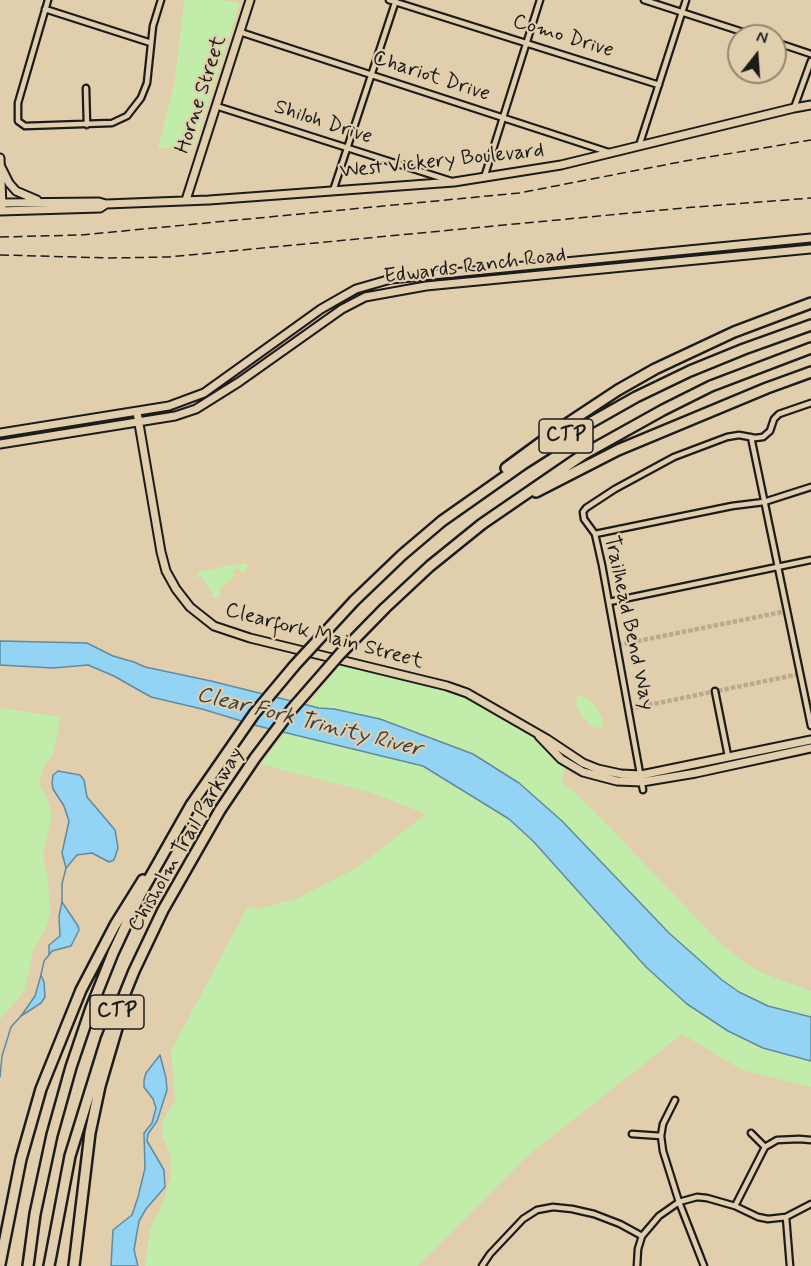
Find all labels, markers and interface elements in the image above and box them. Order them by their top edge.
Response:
street label: Como Drive [509,10,617,64]
north arrow [727,24,787,84]
text: N [754,27,770,50]
street label: Horne Street [171,33,233,157]
street label: Chariot Drive [369,46,493,108]
street label: Shiloh Drive [271,95,375,151]
street label: West Vickery Boulevard [339,139,545,185]
street label: Edwards Ranch Road [383,243,567,291]
road number: CTP [539,419,593,453]
street label: Trailhead Bend Way [597,533,659,713]
street label: Clearfork Main Street [222,598,426,676]
water label: Clear Fork Trinity River [194,682,424,764]
street label: Chisholm Trail Parkway [124,743,250,937]
road number: CTP [90,995,144,1029]

